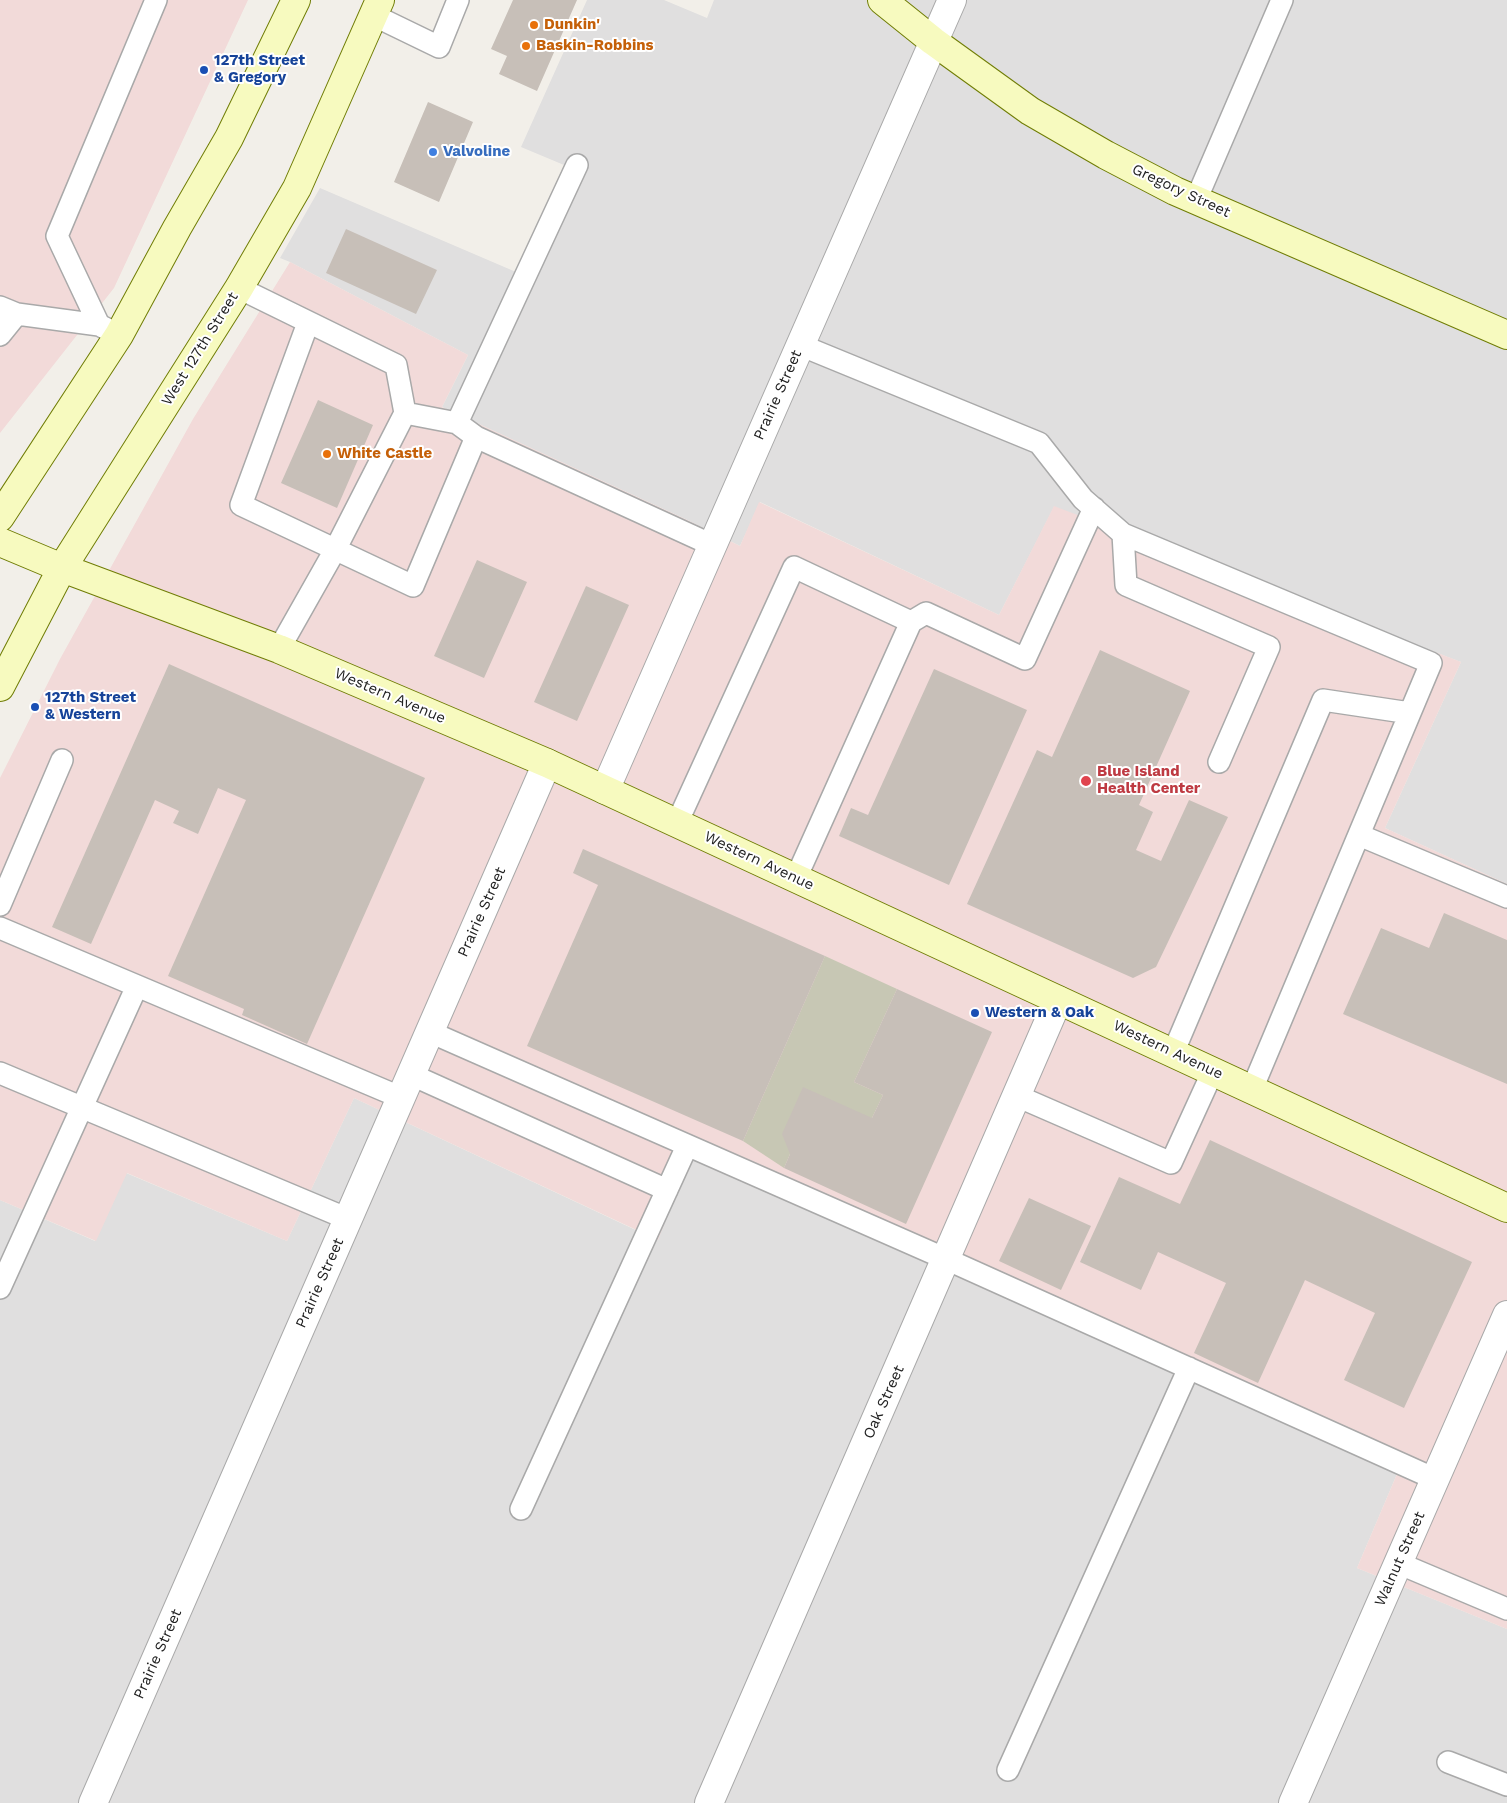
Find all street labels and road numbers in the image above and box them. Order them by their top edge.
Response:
street label: Gregory Street [1129,160,1233,222]
street label: West 127th Street [158,289,242,409]
street label: Prairie Street [750,347,806,443]
street label: Western Avenue [332,664,448,728]
street label: Western Avenue [701,828,817,894]
street label: Prairie Street [454,864,510,960]
street label: Western Avenue [1110,1017,1226,1083]
street label: Prairie Street [292,1235,348,1331]
street label: Oak Street [860,1362,908,1442]
street label: Walnut Street [1371,1509,1429,1609]
street label: Prairie Street [130,1606,186,1702]

